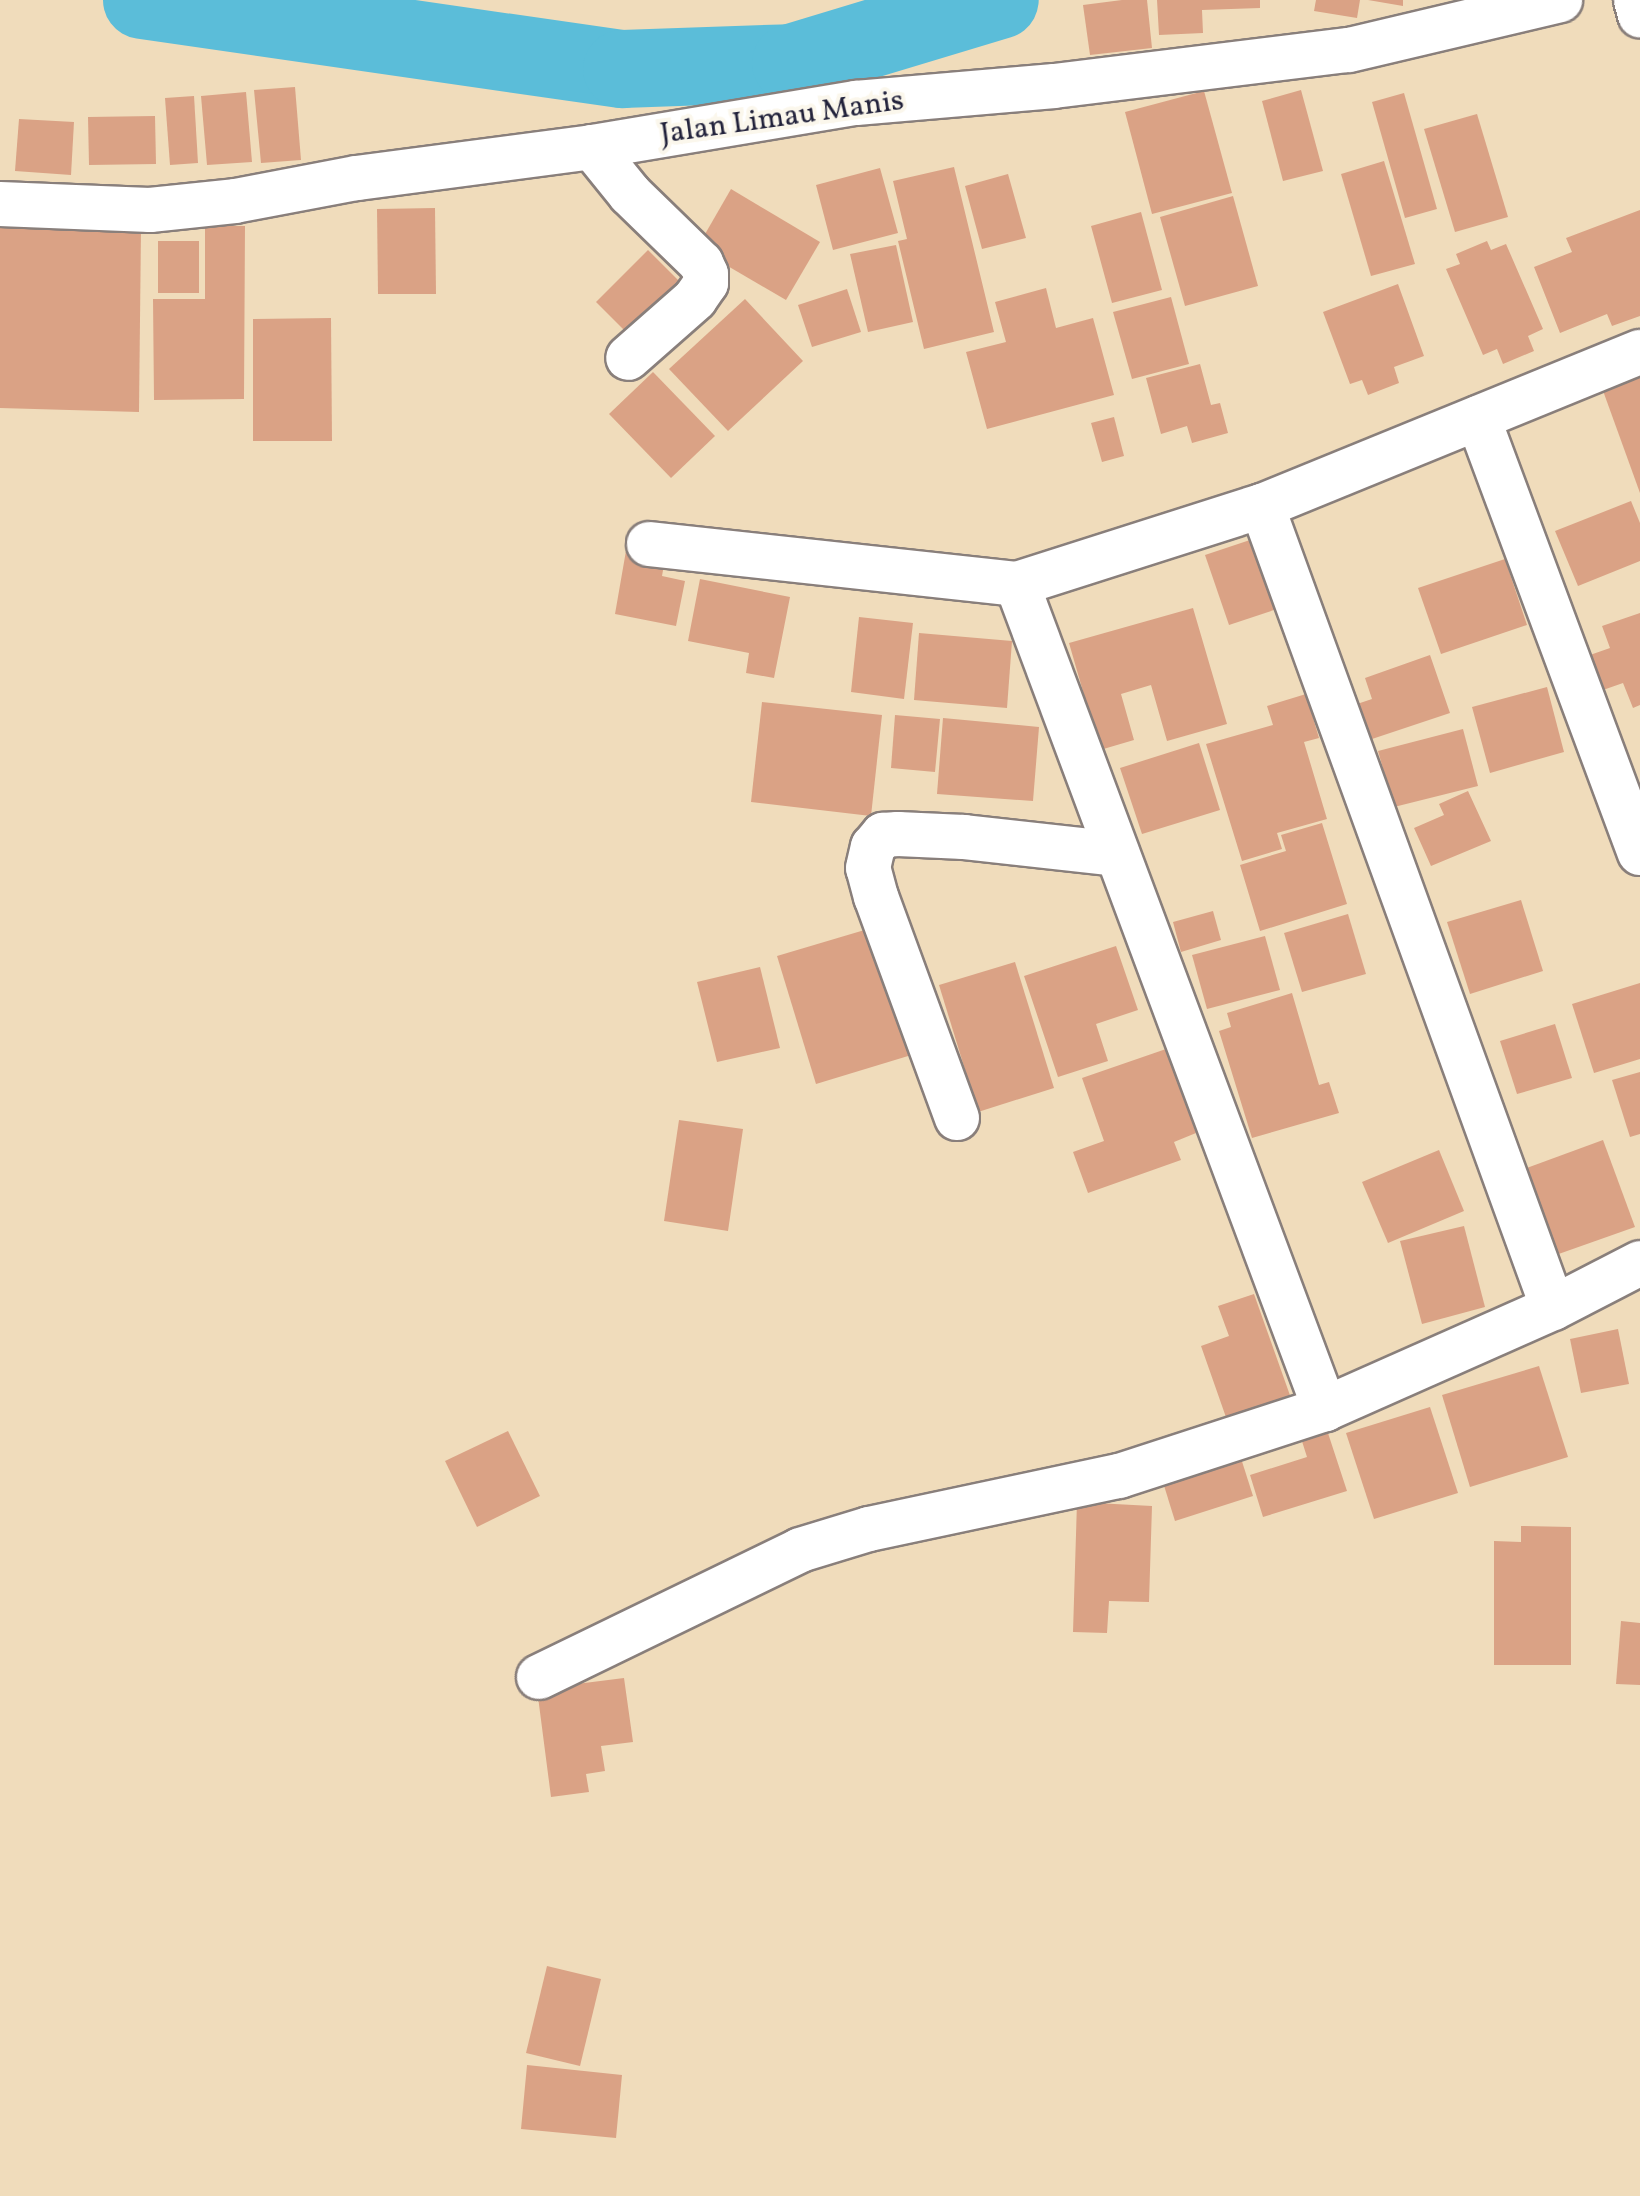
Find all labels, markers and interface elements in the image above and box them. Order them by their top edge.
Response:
street label: Jalan Limau Manis [658,83,906,153]

